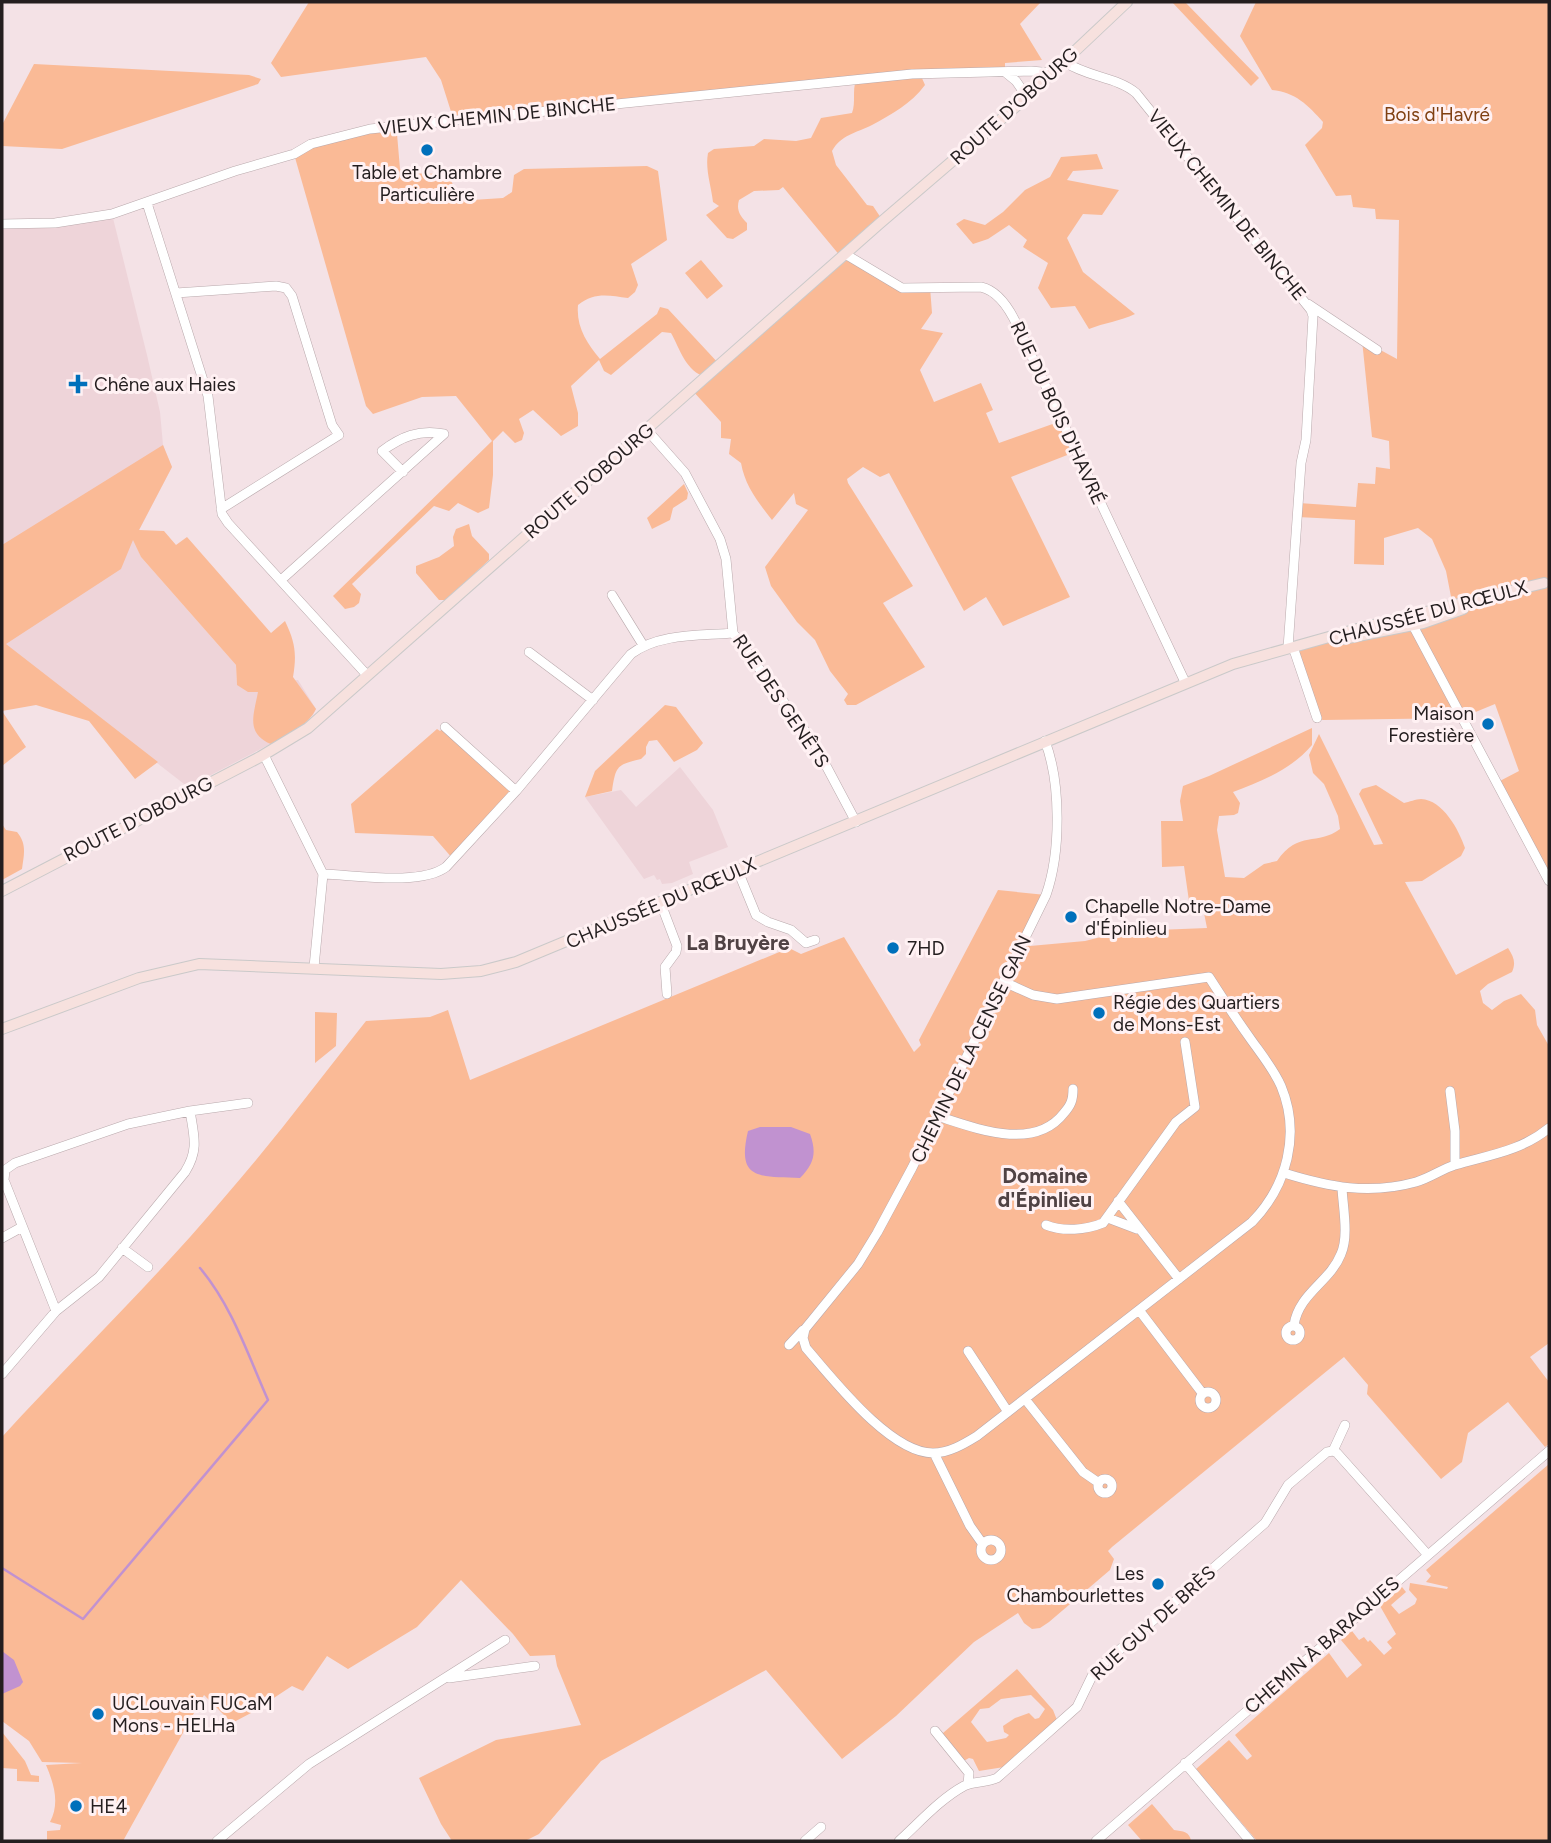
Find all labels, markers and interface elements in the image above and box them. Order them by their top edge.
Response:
street label: ROUTE D'OBOURG [945,43,1083,169]
street label: VIEUX CHEMIN DE BINCHE [377,92,617,140]
park label: Bois d'Havré [1384,103,1490,126]
street label: VIEUX CHEMIN DE BINCHE [1143,105,1311,305]
marker: Table et Chambre Particulière [419,142,435,158]
place label: Table et Chambre Particulière [352,161,502,206]
street label: RUE DU BOIS D'HAVRÉ [1005,318,1111,508]
place label: Chêne aux Haies [94,373,236,396]
marker: Chêne aux Haies [68,374,88,394]
street label: ROUTE D'OBOURG [520,419,658,543]
street label: CHAUSSÉE DU RŒULX [1326,575,1530,651]
street label: RUE DES GENÊTS [728,630,834,772]
place label: Maison Forestière [1388,702,1474,747]
marker: Maison Forestière [1480,716,1496,732]
street label: ROUTE D'OBOURG [60,772,216,866]
street label: CHAUSSÉE DU RŒULX [562,852,760,954]
place label: Chapelle Notre-Dame d'Épinlieu [1085,895,1271,940]
marker: Chapelle Notre-Dame d'Épinlieu [1063,909,1079,925]
district label: La Bruyère [686,930,790,955]
street label: CHEMIN DE LA CENSE GAIN [906,931,1036,1167]
place label: 7HD [907,937,945,960]
marker: 7HD [885,940,901,956]
place label: Régie des Quartiers de Mons-Est [1113,991,1280,1036]
marker: Régie des Quartiers de Mons-Est [1091,1005,1107,1021]
district label: Domaine d'Épinlieu [998,1163,1092,1212]
street label: RUE GUY DE BRÈS [1086,1561,1220,1685]
place label: Les Chambourlettes [1007,1562,1144,1607]
street label: CHEMIN À BARAQUES [1240,1571,1404,1719]
marker: Les Chambourlettes [1150,1576,1166,1592]
place label: UCLouvain FUCaM Mons - HELHa [112,1692,273,1737]
marker: UCLouvain FUCaM Mons - HELHa [90,1706,106,1722]
place label: HE4 [90,1795,128,1818]
marker: HE4 [68,1798,84,1814]

